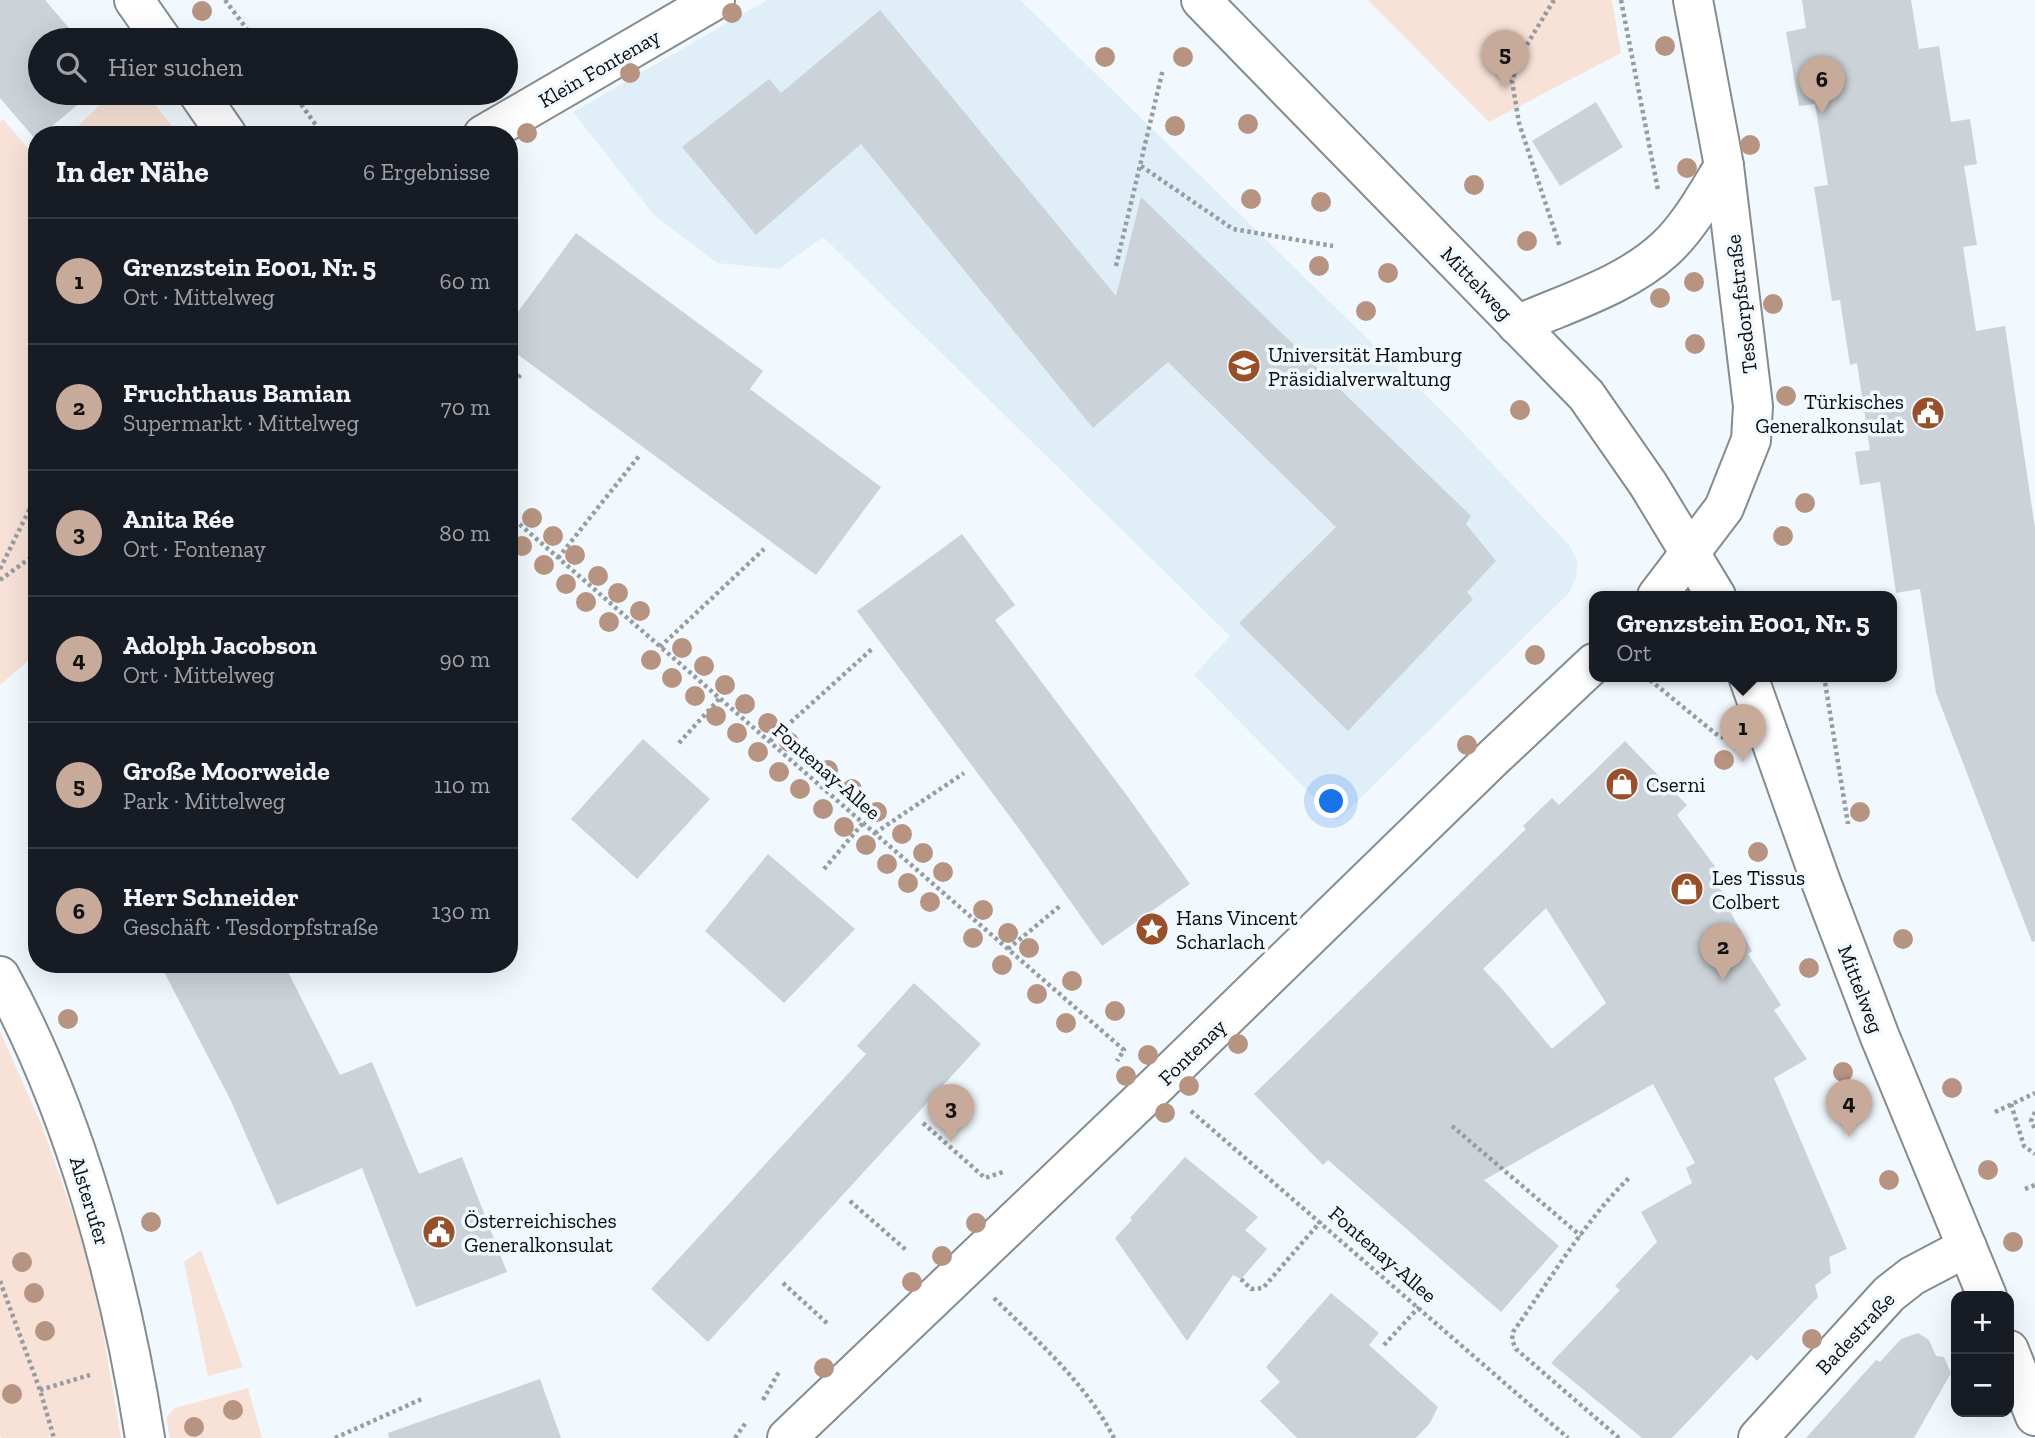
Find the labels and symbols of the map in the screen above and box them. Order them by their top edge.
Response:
street label: Klein Fontenay [534,23,664,113]
pin: 5 [1482,30,1528,88]
pin: 6 [1799,56,1845,114]
street label: Tesdorpfstraße [1720,233,1762,375]
street label: Mittelweg [1436,241,1518,325]
place label: Universität Hamburg Präsidialverwaltung [1268,342,1463,391]
school or university icon: Universität Hamburg Präsidialverwaltung [1225,347,1263,385]
place label: Türkisches Generalkonsulat [1755,389,1904,438]
public building icon: Türkisches Generalkonsulat [1909,394,1947,432]
pin: 1 [1720,704,1766,762]
street label: Fontenay-Allee [768,717,886,825]
shop icon: Cserni [1603,765,1641,803]
place label: Cserni [1646,772,1705,797]
your location [1314,784,1348,818]
place label: Les Tissus Colbert [1712,865,1805,914]
shop icon: Les Tissus Colbert [1668,870,1706,908]
place label: Hans Vincent Scharlach [1176,905,1298,954]
place icon: Hans Vincent Scharlach [1133,910,1171,948]
pin: 2 [1700,923,1746,981]
street label: Mittelweg [1833,941,1889,1037]
street label: Fontenay [1153,1014,1231,1090]
pin: 4 [1826,1079,1872,1137]
pin: 3 [928,1084,974,1142]
street label: Alsterufer [65,1153,115,1249]
street label: Fontenay-Allee [1324,1200,1442,1308]
place label: Österreichisches Generalkonsulat [464,1208,617,1257]
public building icon: Österreichisches Generalkonsulat [420,1213,458,1251]
street label: Badestraße [1810,1286,1900,1379]

